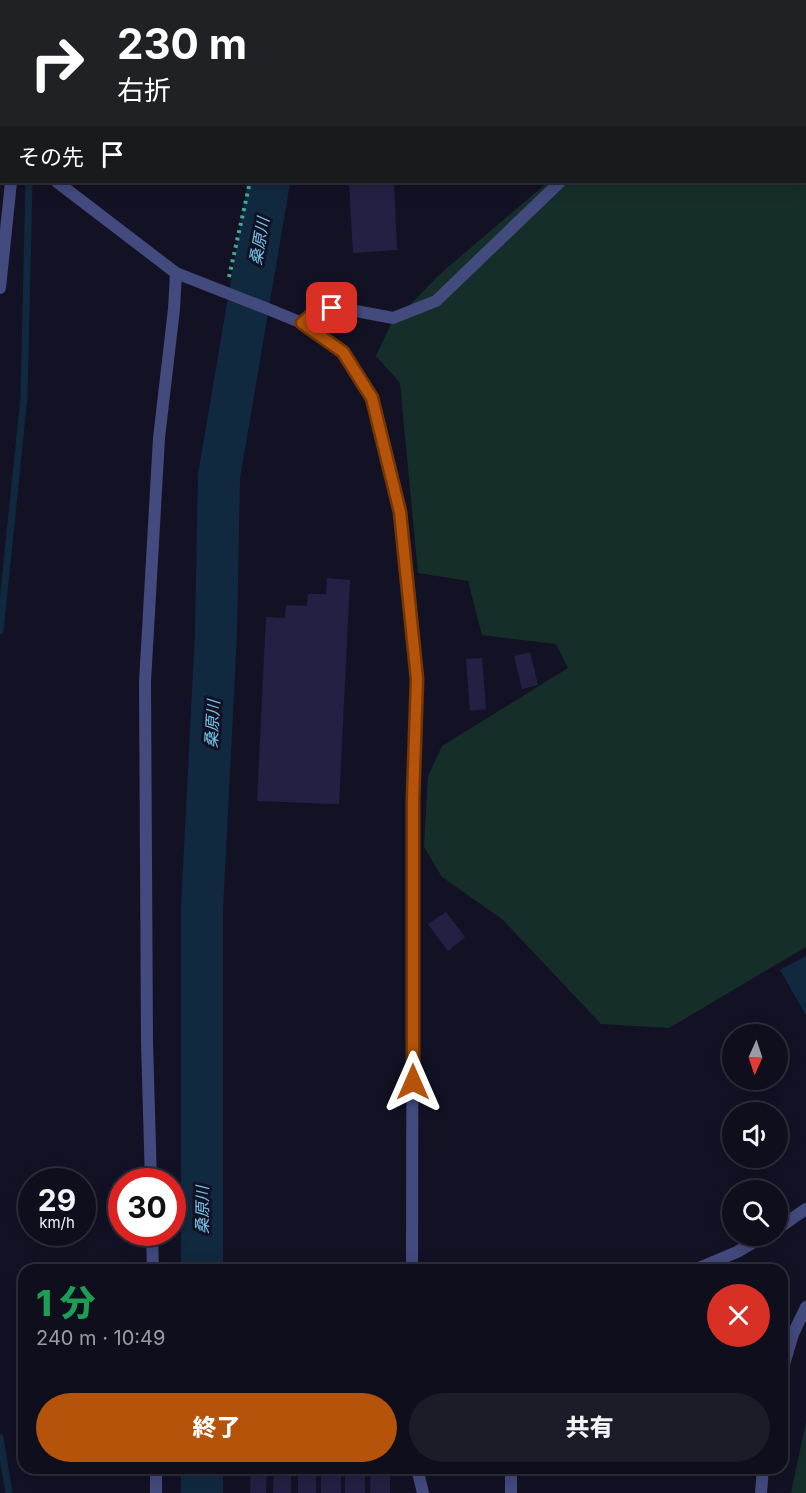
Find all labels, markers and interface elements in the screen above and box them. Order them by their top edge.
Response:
text: 230 m [117,18,247,69]
icon: right [18,24,96,102]
text: 右折 [117,74,171,107]
icon: arrive [96,138,129,171]
text: その先 [18,144,84,170]
water label: 桑原川 [245,214,273,266]
pin [306,282,357,333]
icon: arrive [315,291,348,324]
water label: 桑原川 [201,698,223,748]
north arrow [722,1024,788,1090]
map controls [722,1024,788,1246]
position arrow [381,1050,445,1114]
button: sound [722,1102,788,1168]
speed limit sign: 30 [108,1168,186,1246]
button: search [722,1180,788,1246]
text: 29 [38,1182,76,1218]
water label: 桑原川 [192,1184,212,1234]
text: km/h [39,1213,75,1232]
text: 1 分 [36,1281,96,1325]
button: close [707,1284,770,1347]
text: 240 m · 10:49 [36,1326,165,1350]
button: 終了 [36,1393,397,1462]
button: 共有 [409,1393,770,1462]

